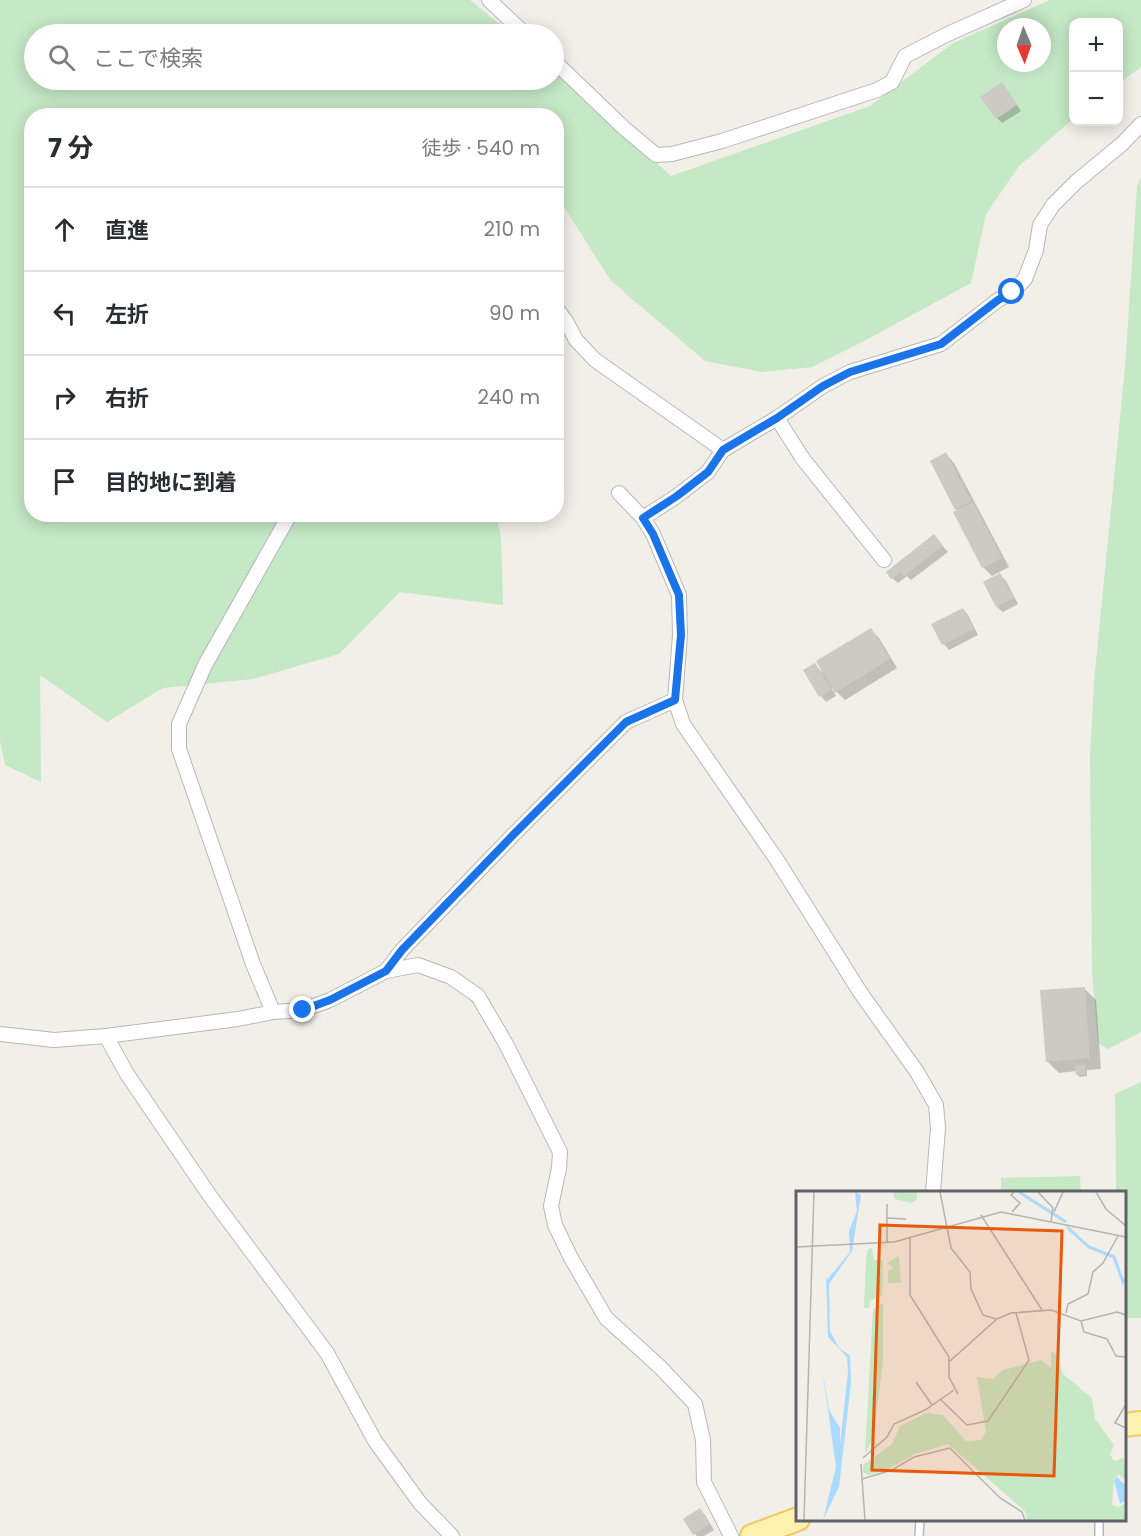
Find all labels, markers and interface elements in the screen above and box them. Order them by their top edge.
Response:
north arrow [997,18,1051,72]
map controls [1069,18,1123,126]
button: + [1069,18,1123,72]
search box [24,24,564,90]
icon: search [45,41,78,74]
text: ここで検索 [93,43,203,74]
button: − [1069,72,1123,126]
text: 7 分 [48,130,93,166]
text: 徒歩 · 540 m [421,134,540,162]
icon: ahead [48,213,81,246]
text: 直進 [105,215,149,246]
text: 210 m [484,215,540,243]
route start [998,278,1024,304]
icon: left [48,297,81,330]
text: 左折 [105,299,149,330]
text: 90 m [489,299,540,327]
icon: right [48,381,81,414]
text: 右折 [105,383,149,414]
text: 240 m [477,383,540,411]
icon: arrive [48,465,81,498]
text: 目的地に到着 [105,467,237,498]
route end [289,996,315,1022]
inset map [796,1191,1126,1521]

